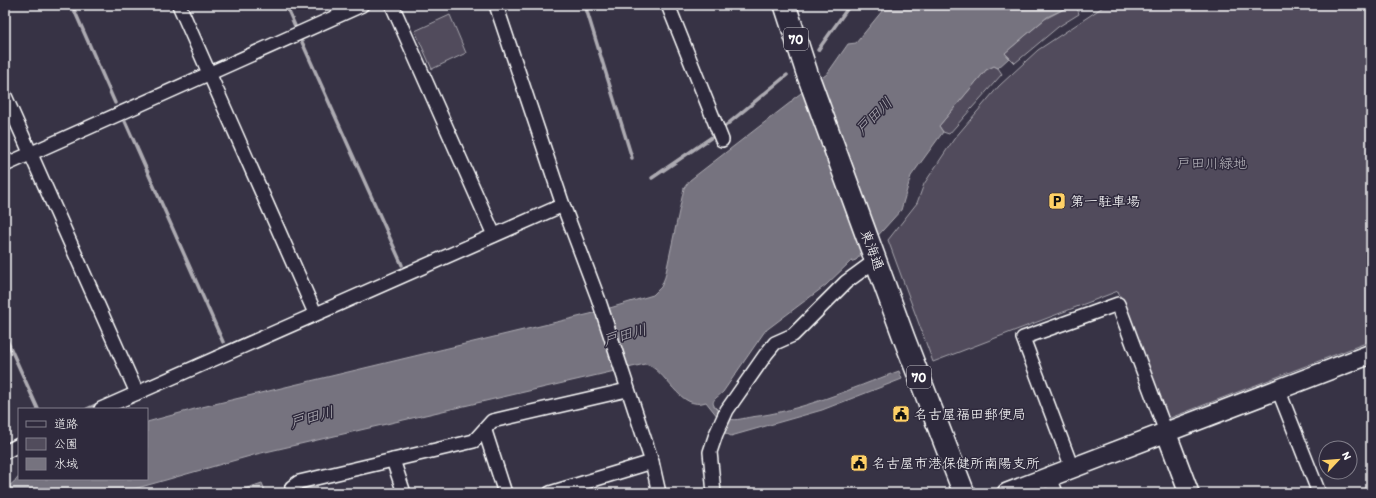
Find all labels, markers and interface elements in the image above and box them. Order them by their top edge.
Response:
road number: 70 [784,28,808,50]
water label: 戸田川 [852,94,896,138]
park label: 戸田川緑地 [1177,155,1247,172]
parking icon: 第一駐車場 [1047,191,1067,211]
place label: 第一駐車場 [1070,193,1140,210]
street label: 東海通 [857,227,887,273]
water label: 戸田川 [601,320,649,350]
road number: 70 [907,366,931,388]
water label: 戸田川 [288,402,336,432]
public building icon: 名古屋福田郵便局 [891,404,911,424]
place label: 名古屋福田郵便局 [914,406,1026,423]
legend [18,408,148,480]
text: 道路 [54,417,78,431]
text: 公園 [54,437,78,451]
north arrow [1318,440,1358,480]
text: N [1339,450,1354,462]
public building icon: 名古屋市港保健所南陽支所 [849,453,869,473]
place label: 名古屋市港保健所南陽支所 [872,455,1040,472]
text: 水域 [54,457,78,471]

